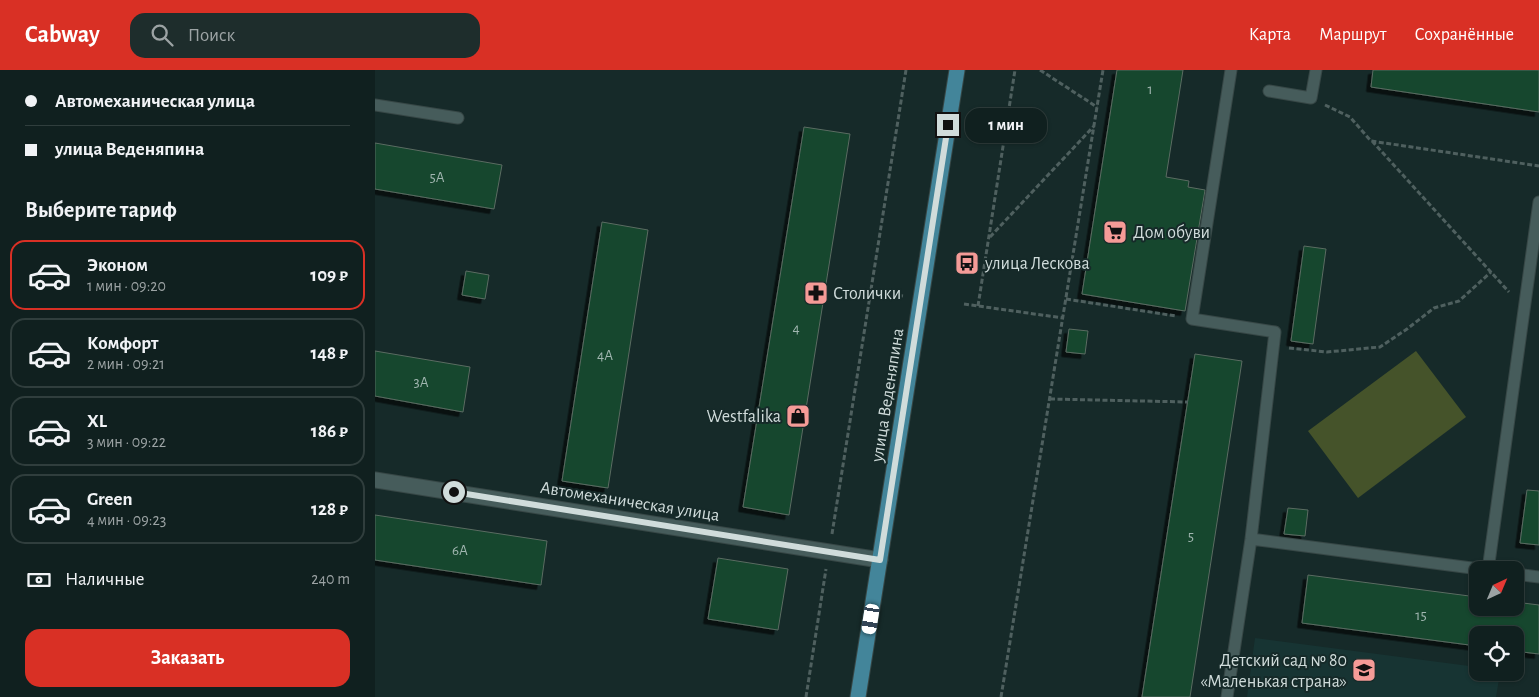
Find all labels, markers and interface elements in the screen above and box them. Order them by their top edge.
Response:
search box [130,13,480,58]
icon: search [148,21,176,49]
text: Cabway [25,23,100,47]
text: Поиск [188,26,235,45]
text: Карта [1249,26,1291,44]
text: Маршрут [1319,26,1387,44]
text: Сохранённые [1415,26,1514,44]
house number: 1 [1147,82,1153,97]
text: Автомеханическая улица [55,92,255,111]
callout: 1 мин [965,108,1048,142]
route end [937,114,959,136]
text: 1 мин [988,117,1024,133]
text: улица Веденяпина [55,140,204,159]
house number: 5А [429,170,445,185]
text: Выберите тариф [25,199,177,221]
supermarket icon: Дом обуви [1102,219,1128,245]
place label: Дом обуви [1133,223,1210,242]
bus stop icon: улица Лескова [954,250,980,276]
icon: car [27,253,72,298]
place label: улица Лескова [984,255,1090,273]
text: Эконом [87,256,148,275]
text: 109 ₽ [310,266,348,285]
text: 1 мин · 09:20 [87,278,166,294]
pharmacy icon: Столички [803,280,829,306]
place label: Столички [833,285,901,303]
house number: 4 [792,321,800,336]
street label: улица Веденяпина [868,327,907,464]
icon: car [27,331,72,376]
text: Комфорт [87,334,158,353]
text: 148 ₽ [310,344,348,363]
house number: 4А [597,348,613,363]
text: 2 мин · 09:21 [87,356,165,372]
house number: 3А [413,375,429,390]
shop icon: Westfalika [785,403,811,429]
place label: Westfalika [706,408,781,426]
icon: car [27,409,72,454]
text: XL [87,412,107,431]
text: 186 ₽ [311,422,348,441]
text: 3 мин · 09:22 [87,434,166,450]
street label: Автомеханическая улица [539,479,721,525]
route start [443,481,465,503]
icon: car [27,487,72,532]
text: Green [87,490,133,509]
text: 128 ₽ [311,500,348,519]
text: 4 мин · 09:23 [87,512,166,528]
house number: 5 [1188,529,1194,544]
house number: 6А [452,543,468,558]
north arrow [1469,561,1524,616]
map controls [1469,561,1524,681]
icon: cash [25,566,53,594]
text: Наличные [65,570,145,589]
text: 240 m [311,571,350,587]
car [861,603,880,635]
house number: 15 [1415,608,1427,623]
button: locate [1469,626,1524,681]
button: Заказать [25,629,350,687]
place label: Детский сад № 80 «Маленькая страна» [1200,652,1347,691]
school or university icon: Детский сад № 80 «Маленькая страна» [1351,657,1377,683]

